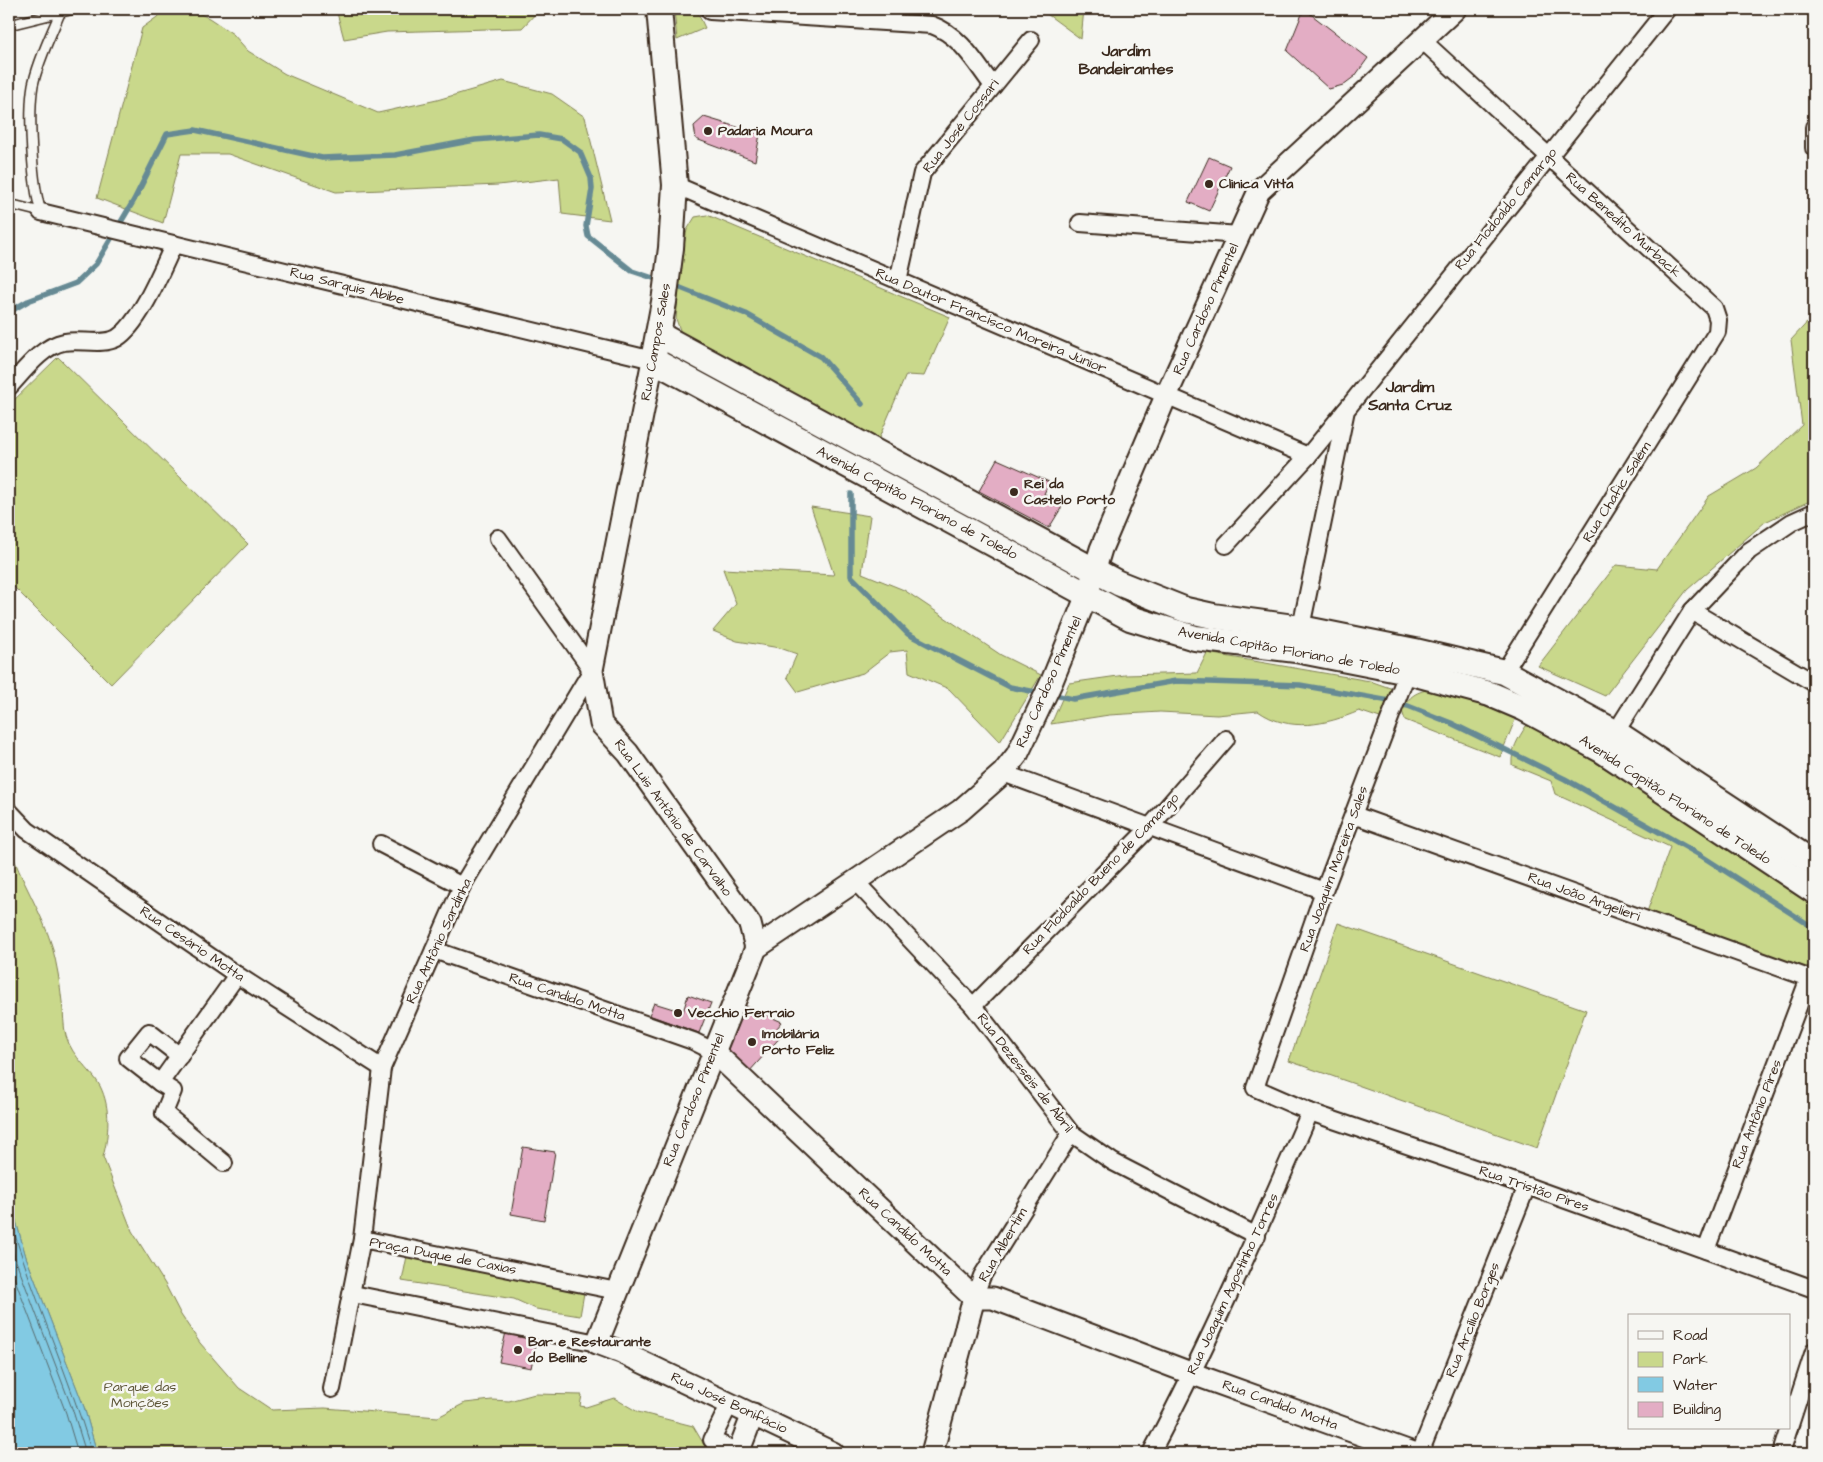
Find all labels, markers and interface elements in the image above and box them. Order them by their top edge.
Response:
district label: Jardim Bandeirantes [1079,40,1173,80]
street label: Rua José Cossari [918,75,1004,177]
place label: Padaria Moura [718,121,813,141]
marker: Padaria Moura [702,125,714,137]
street label: Rua Flodoaldo Camargo [1450,143,1562,275]
street label: Rua Benedito Murback [1561,168,1685,283]
place label: Clinica Vitta [1219,174,1294,194]
marker: Clinica Vitta [1203,178,1215,190]
street label: Rua Cardoso Pimentel [1168,240,1244,378]
street label: Rua Sarquis Abibe [288,262,407,310]
street label: Rua Doutor Francisco Moreira Júnior [872,263,1110,379]
street label: Rua Campos Sales [636,282,676,402]
district label: Jardim Santa Cruz [1367,376,1453,416]
street label: Rua Chafic Salém [1578,438,1656,546]
street label: Avenida Capitão Floriano de Toledo [813,441,1021,565]
place label: Rei da Castelo Porto [1024,474,1115,510]
marker: Rei da Castelo Porto [1008,486,1020,498]
street label: Rua Cardoso Pimentel [1011,613,1087,751]
street label: Avenida Capitão Floriano de Toledo [1176,622,1402,680]
street label: Avenida Capitão Floriano de Toledo [1575,730,1775,870]
street label: Rua Luis Antônio de Carvalho [609,735,737,901]
street label: Rua Joaquim Moreira Sales [1295,783,1373,955]
street label: Rua Flodoaldo Bueno de Camargo [1018,789,1184,959]
street label: Rua João Angelieri [1525,867,1643,927]
street label: Rua Antônio Sardinha [401,875,477,1007]
street label: Rua Cesário Motta [136,901,248,987]
street label: Rua Candido Motta [506,968,628,1026]
place label: Vecchio Ferraio [687,1003,795,1023]
marker: Vecchio Ferraio [672,1007,684,1019]
street label: Rua Dezesseis de Abril [972,1009,1078,1137]
place label: Imobilária Porto Feliz [762,1024,835,1060]
street label: Rua Cardoso Pimentel [658,1030,730,1170]
marker: Imobilária Porto Feliz [746,1036,758,1048]
street label: Rua Antônio Pires [1727,1057,1787,1171]
street label: Rua Tristão Pires [1476,1161,1592,1217]
street label: Rua Candido Motta [854,1183,956,1281]
street label: Rua Joaquim Agostinho Torres [1182,1190,1284,1378]
street label: Rua Albertim [974,1204,1032,1286]
street label: Praça Duque de Caxias [368,1232,518,1280]
street label: Rua Arcílio Borges [1441,1259,1505,1381]
legend [1628,1314,1790,1430]
text: Road [1673,1325,1708,1346]
place label: Bar e Restaurante do Belline [527,1332,652,1368]
marker: Bar e Restaurante do Belline [512,1344,524,1356]
text: Park [1673,1349,1708,1370]
street label: Rua José Bonifácio [667,1367,791,1439]
street label: Rua Candido Motta [1219,1375,1341,1435]
text: Water [1673,1375,1717,1396]
park label: Parque das Monções [104,1377,176,1413]
text: Building [1673,1399,1721,1421]

